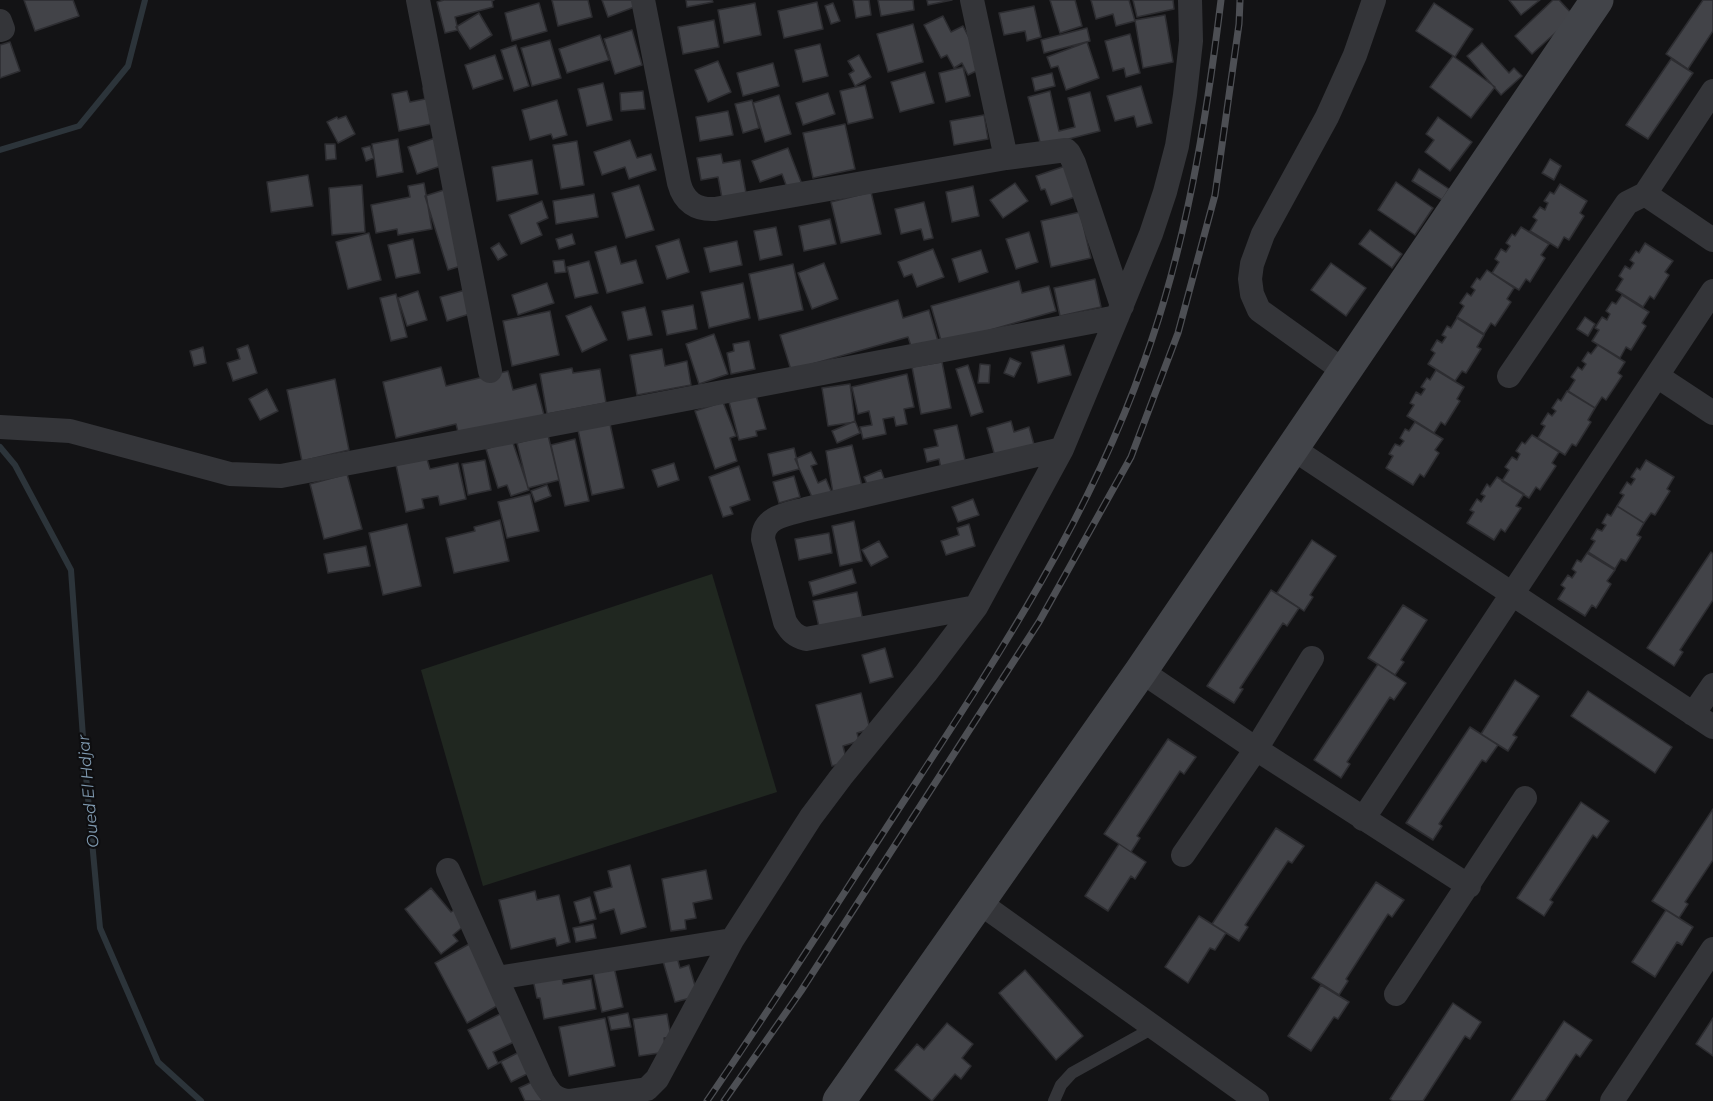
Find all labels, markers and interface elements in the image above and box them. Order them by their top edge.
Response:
water label: Oued El Hdjar [74,734,104,848]

